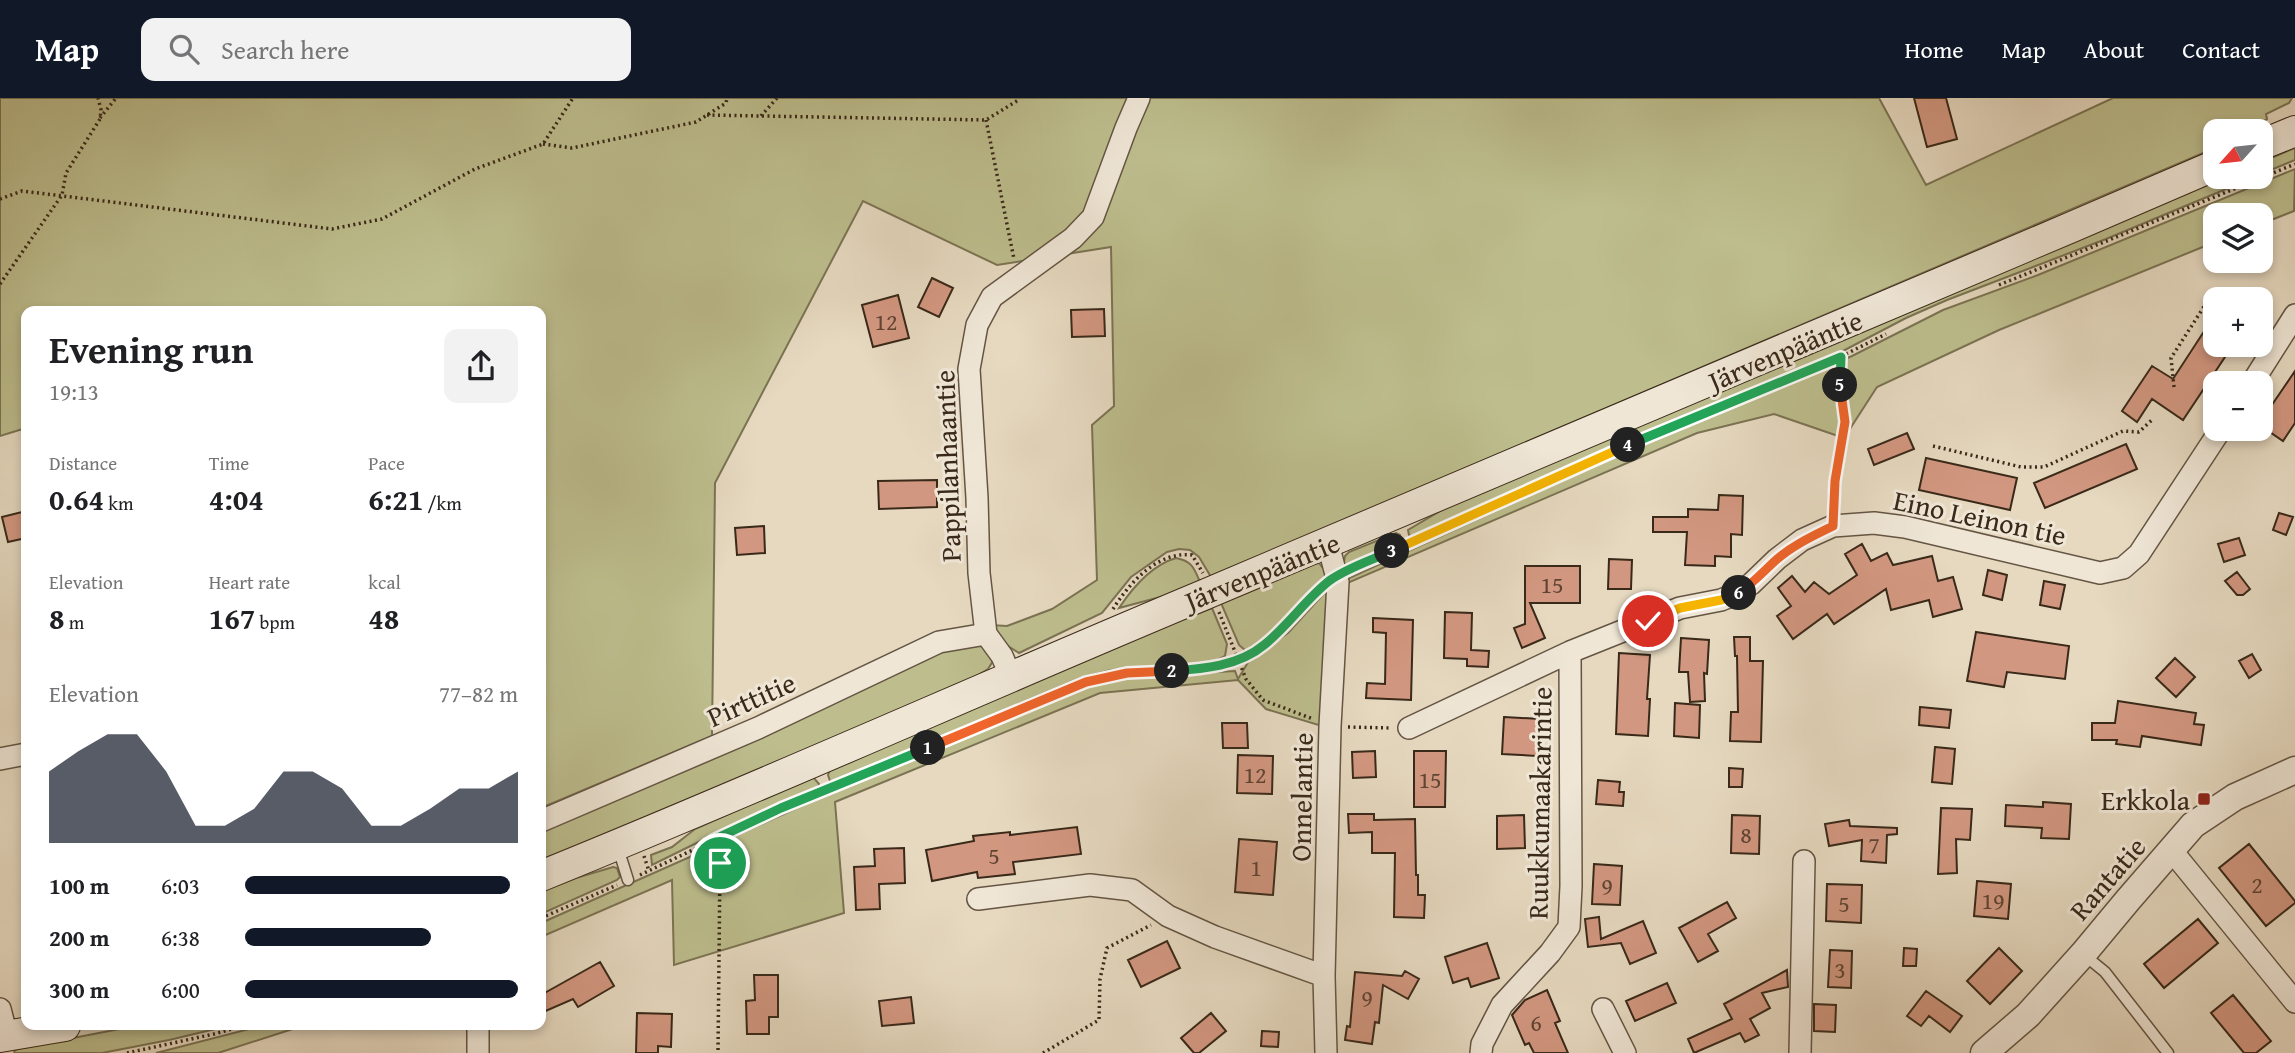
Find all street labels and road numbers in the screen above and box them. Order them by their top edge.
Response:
street label: Järvenpääntie [1699,299,1868,402]
street label: Pappilanhaantie [923,369,971,563]
street label: Eino Leinon tie [1890,479,2070,555]
street label: Järvenpääntie [1176,521,1346,622]
street label: Pirttitie [700,661,802,737]
street label: Ruukkumaakarintie [1516,686,1562,920]
street label: Onnelantie [1279,732,1323,862]
street label: Rantatie [2059,827,2155,929]

